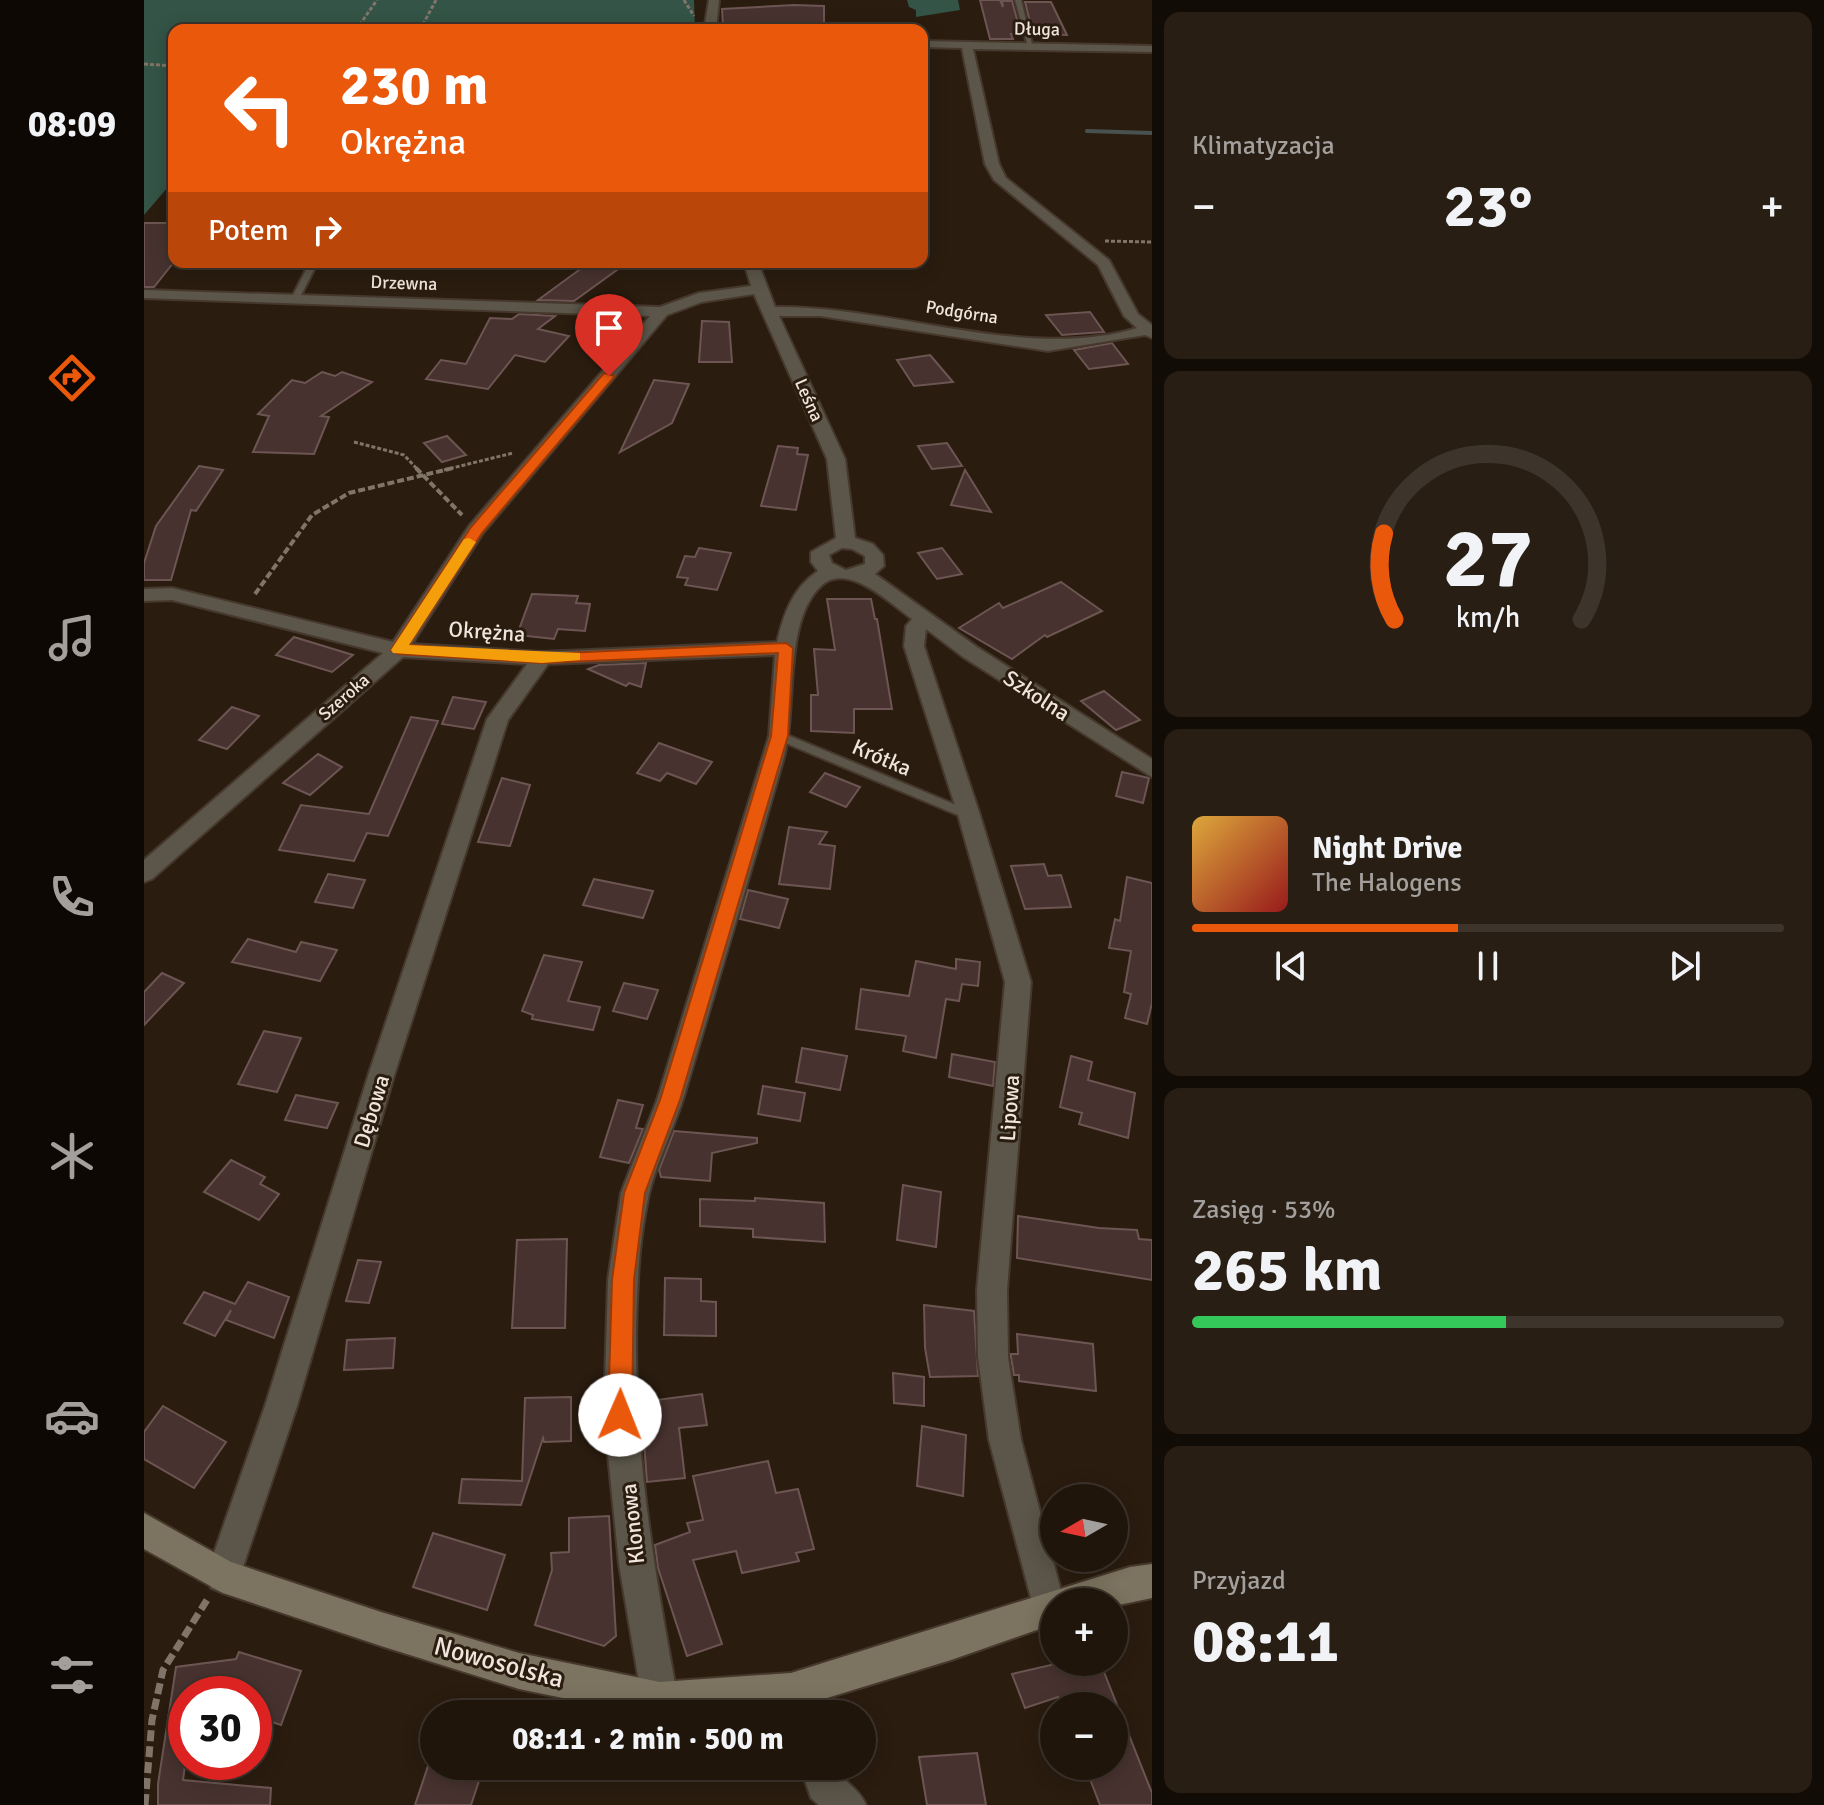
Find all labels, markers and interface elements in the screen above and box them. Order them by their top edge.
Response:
street label: Długa [1014,18,1060,40]
text: 230 m [340,51,488,120]
icon: left [208,56,312,160]
text: 08:09 [28,102,116,147]
text: Okrężna [340,120,466,165]
text: Klimatyzacja [1192,130,1335,162]
text: 23° [1444,170,1532,244]
text: − [1192,180,1216,234]
text: + [1760,180,1784,234]
icon: right [305,208,349,252]
text: Potem [208,212,289,249]
street label: Drzewna [370,271,438,295]
pin [575,294,643,376]
street label: Podgórna [924,295,1000,329]
icon: arrive [587,306,631,350]
icon: directions [44,350,100,406]
street label: Leśna [790,375,828,425]
text: 27 [1443,507,1533,609]
text: km/h [1456,600,1520,635]
icon: music [44,610,100,666]
street label: Okrężna [448,615,526,648]
street label: Szkolna [999,664,1075,727]
street label: Szeroka [314,669,374,725]
street label: Krótka [848,733,916,782]
text: Night Drive [1312,830,1462,867]
text: The Halogens [1312,867,1462,899]
icon: phone [44,869,100,925]
icon: previous [1269,944,1313,988]
icon: pause [1466,944,1510,988]
icon: next [1663,944,1707,988]
street label: Dębowa [348,1071,395,1151]
street label: Lipowa [994,1074,1025,1142]
icon: climate [44,1128,100,1184]
text: Zasięg · 53% [1192,1194,1336,1226]
text: 265 km [1192,1234,1382,1308]
position arrow [578,1373,662,1457]
icon: car [44,1388,100,1444]
street label: Klonowa [615,1482,650,1566]
north arrow [1040,1484,1128,1572]
map controls [1040,1484,1128,1780]
text: Przyjazd [1192,1565,1286,1597]
button: + [1040,1588,1128,1676]
text: 08:11 [1192,1605,1339,1679]
street label: Nowosolska [430,1630,567,1696]
icon: filters [44,1647,100,1703]
speed limit sign: 30 [168,1676,272,1780]
button: − [1040,1692,1128,1780]
text: 08:11 · 2 min · 500 m [512,1721,784,1758]

